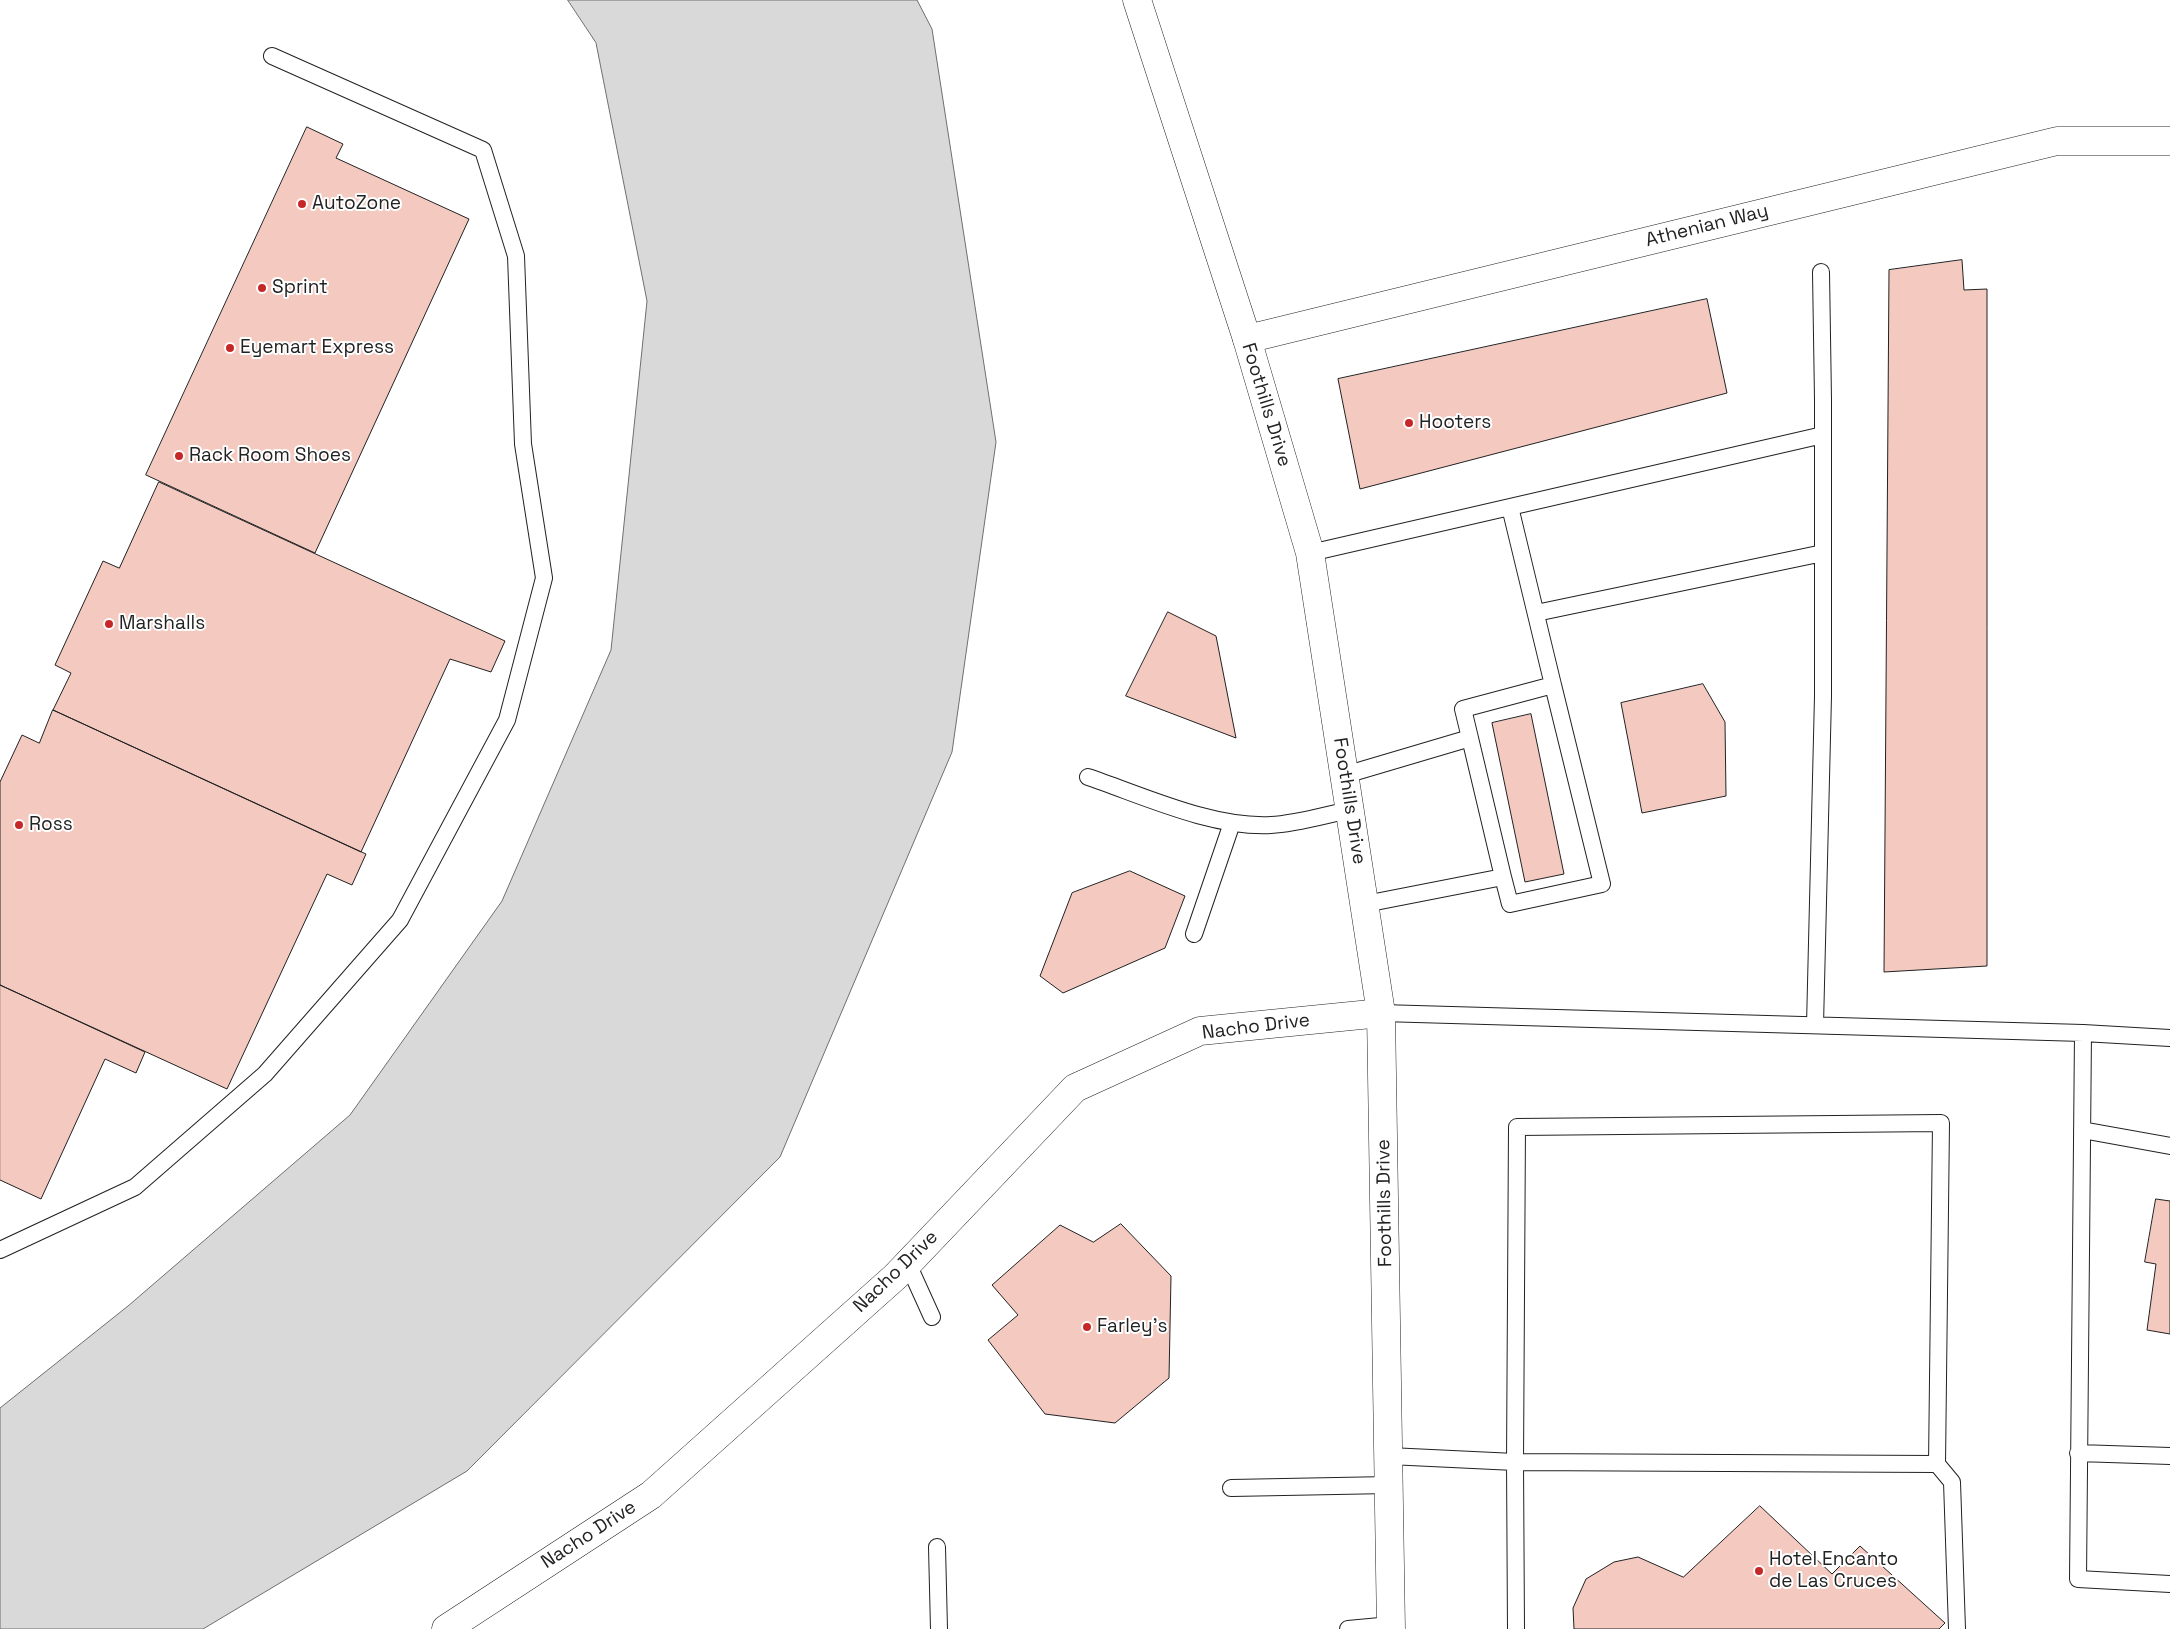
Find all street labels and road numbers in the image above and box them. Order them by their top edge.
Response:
street label: Athenian Way [1643,200,1771,252]
street label: Foothills Drive [1236,340,1296,470]
street label: Foothills Drive [1328,736,1370,866]
street label: Nacho Drive [1201,1009,1311,1045]
street label: Foothills Drive [1372,1139,1398,1267]
street label: Nacho Drive [849,1226,943,1318]
street label: Nacho Drive [537,1496,641,1574]

